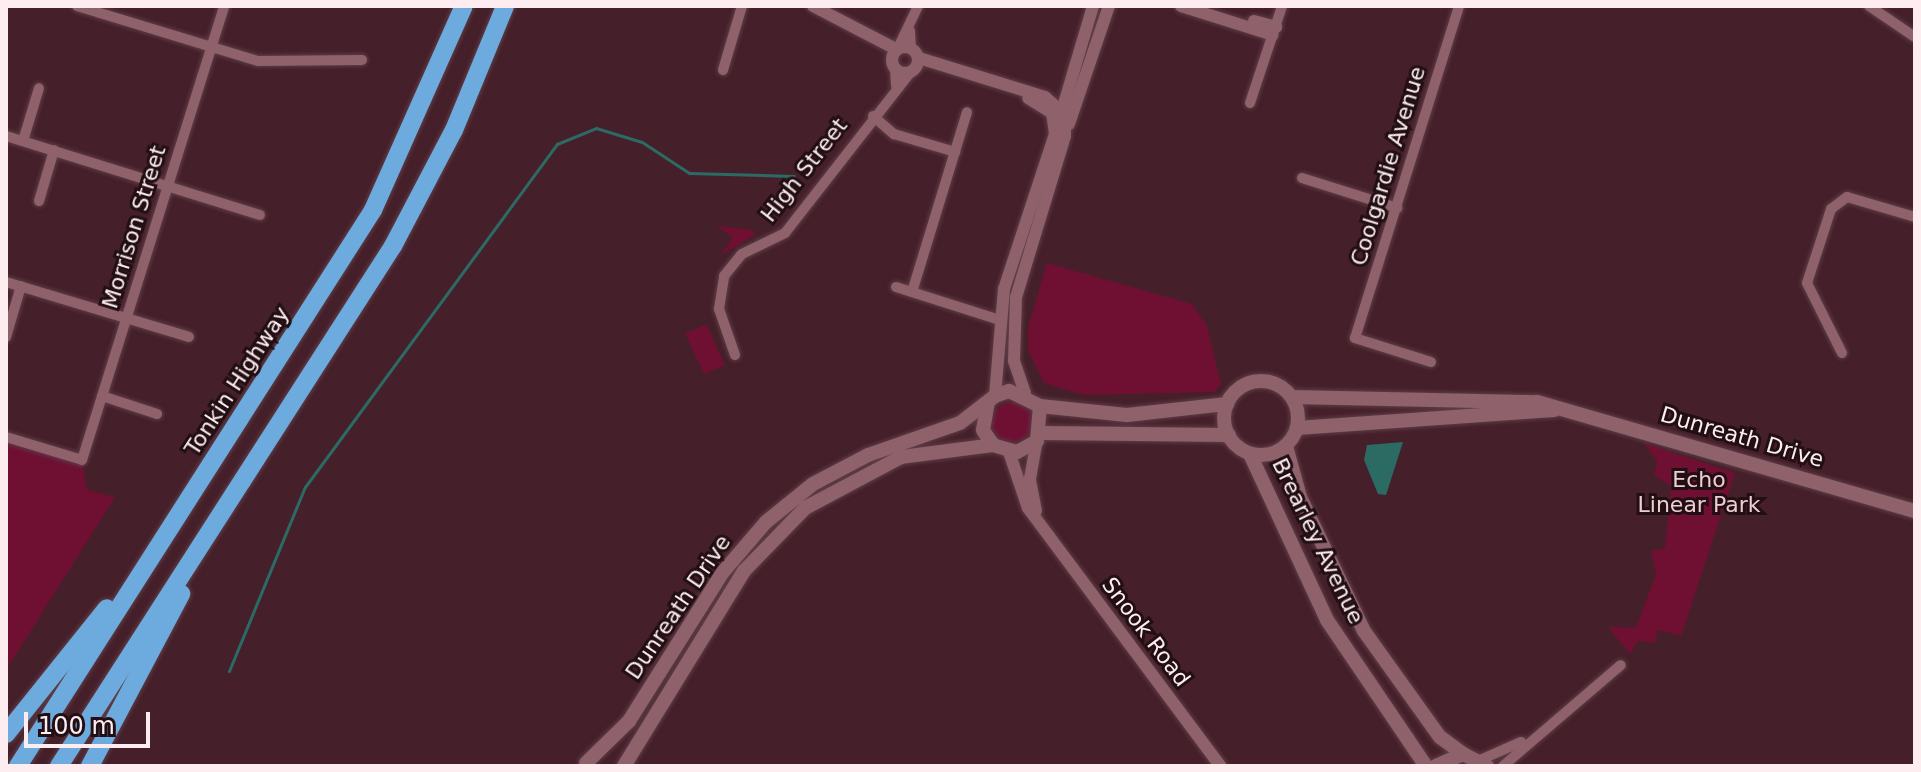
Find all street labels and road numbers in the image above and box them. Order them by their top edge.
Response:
street label: Coolgardie Avenue [1345,63,1431,269]
street label: High Street [755,113,853,227]
street label: Morrison Street [97,142,171,312]
street label: Tonkin Highway [179,302,295,460]
street label: Dunreath Drive [1657,401,1827,473]
street label: Brearley Avenue [1266,454,1370,628]
street label: Dunreath Drive [620,530,736,684]
street label: Snook Road [1096,572,1196,692]

